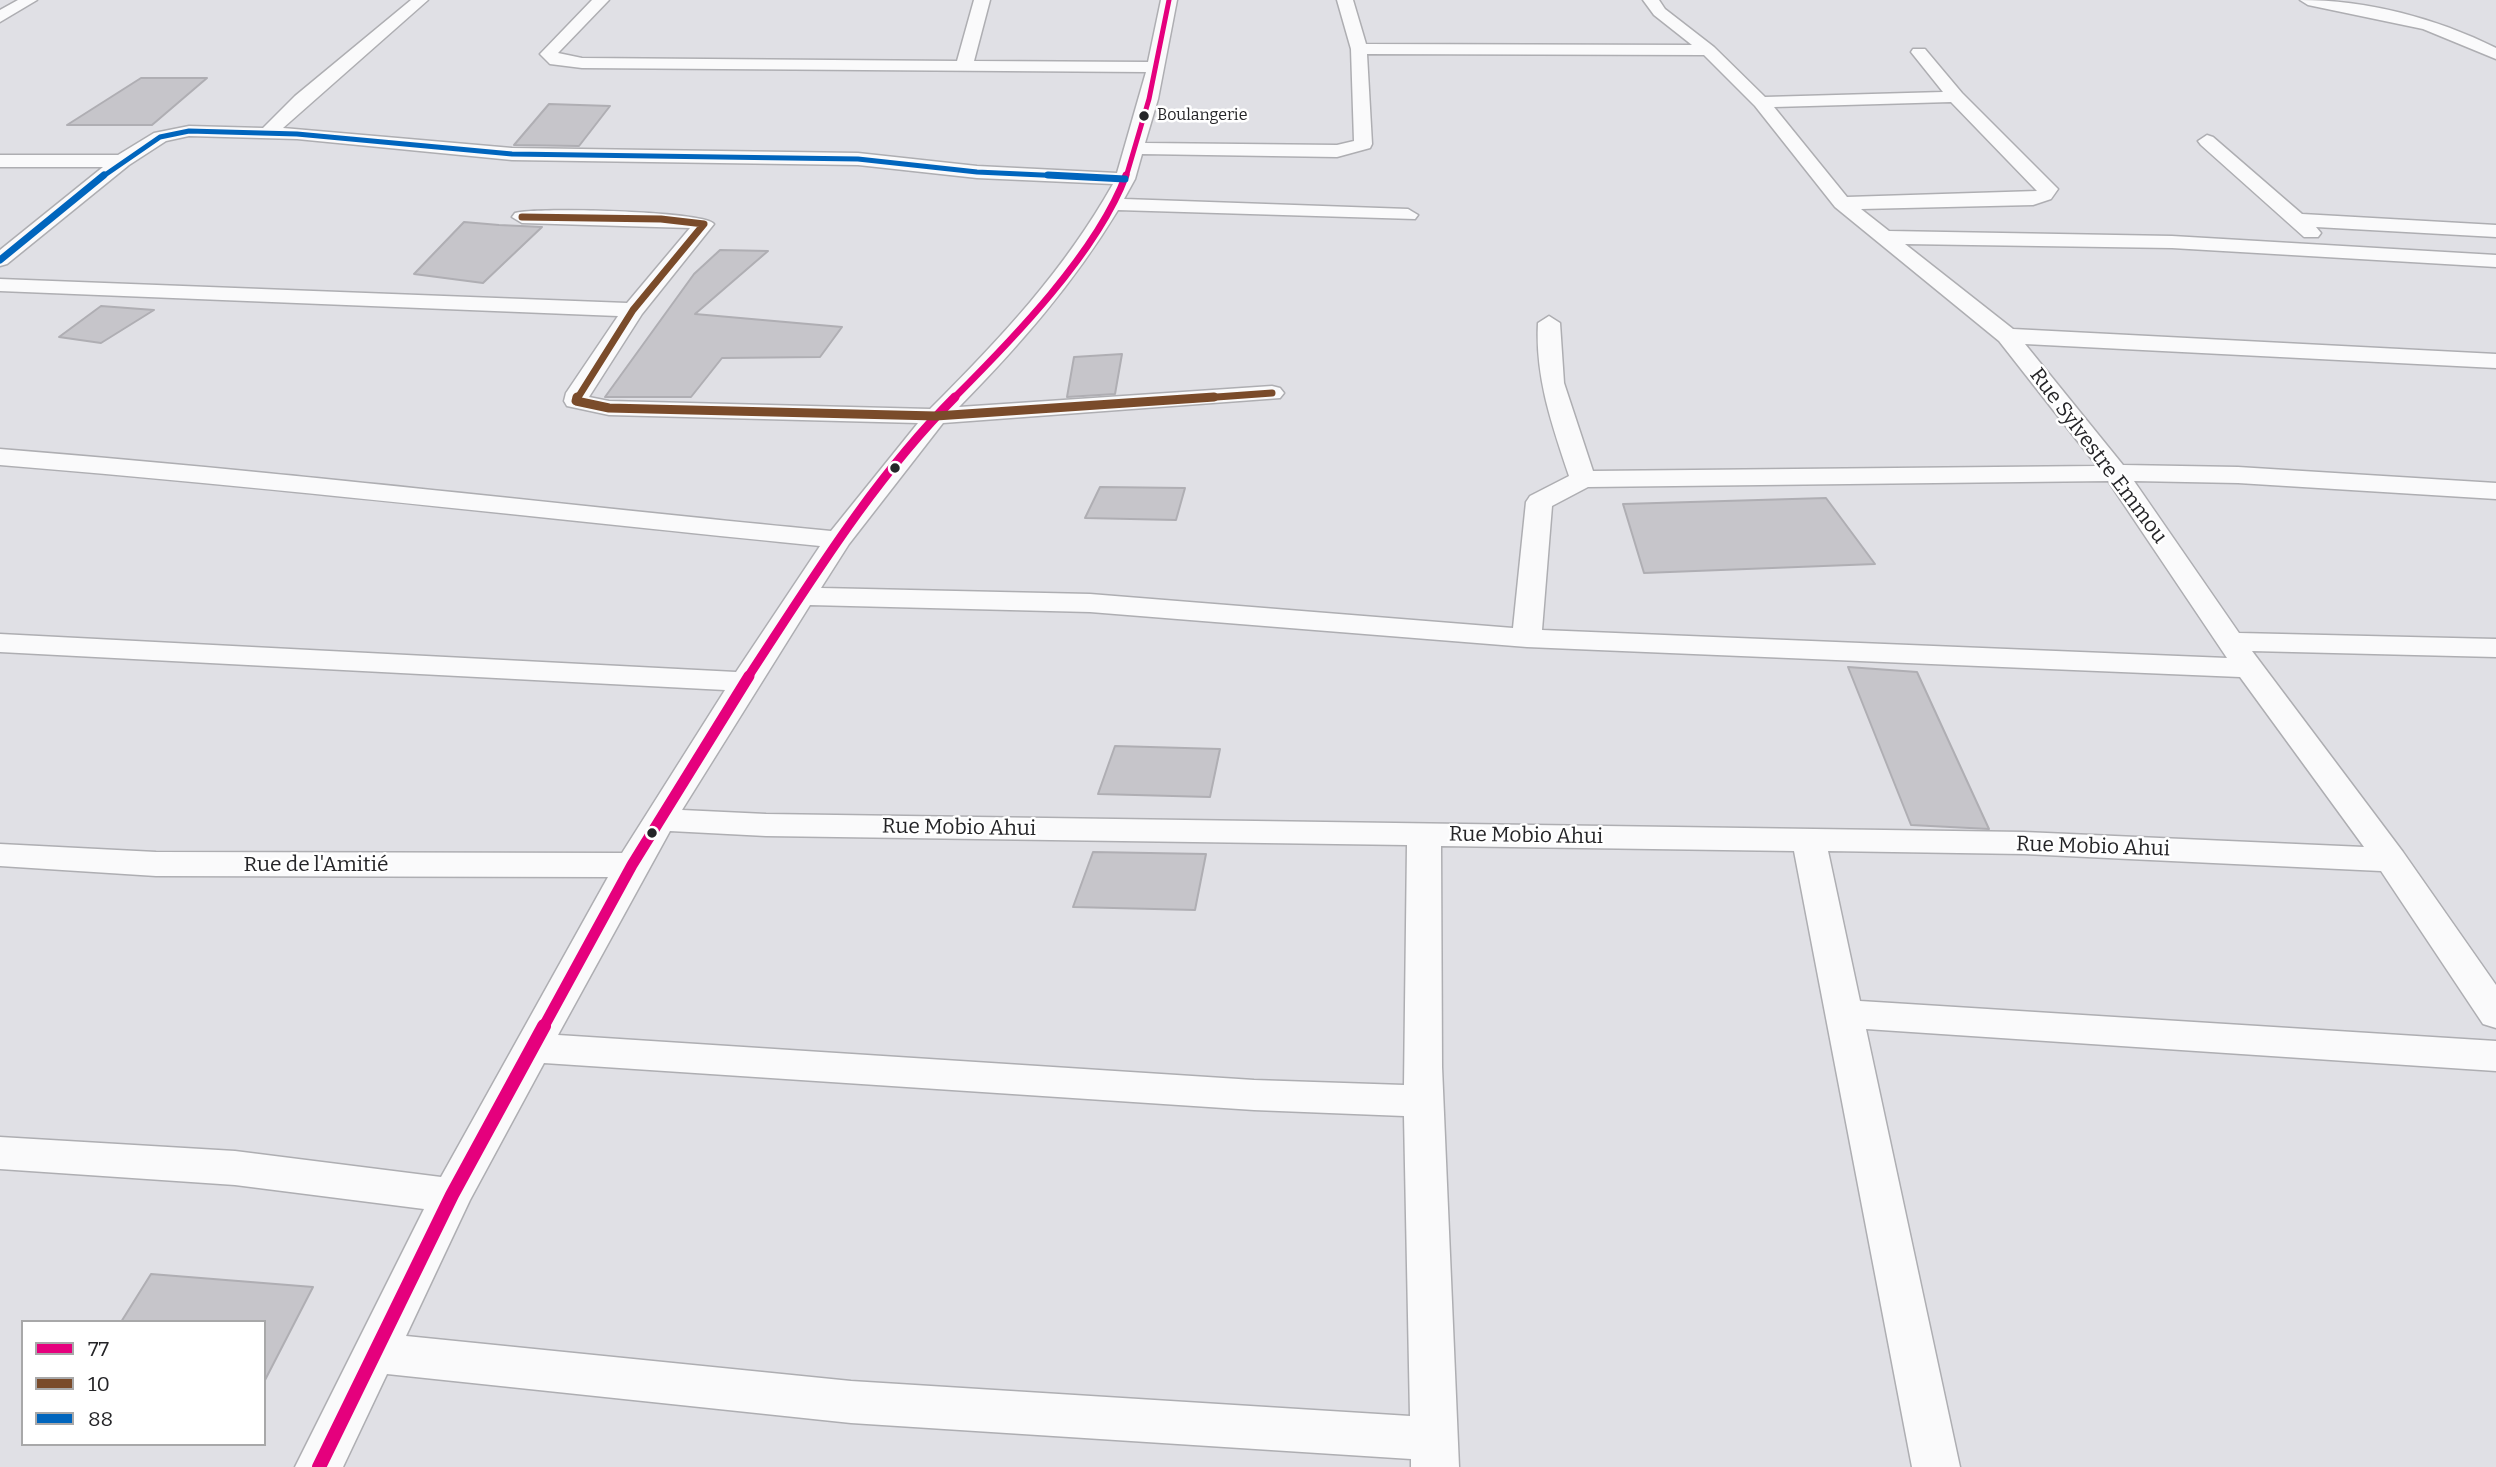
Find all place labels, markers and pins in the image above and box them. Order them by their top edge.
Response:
place label: Boulangerie [1157,106,1247,126]
marker: Boulangerie [1137,109,1151,123]
unlabelled marker [888,461,902,475]
unlabelled marker [645,826,659,840]

